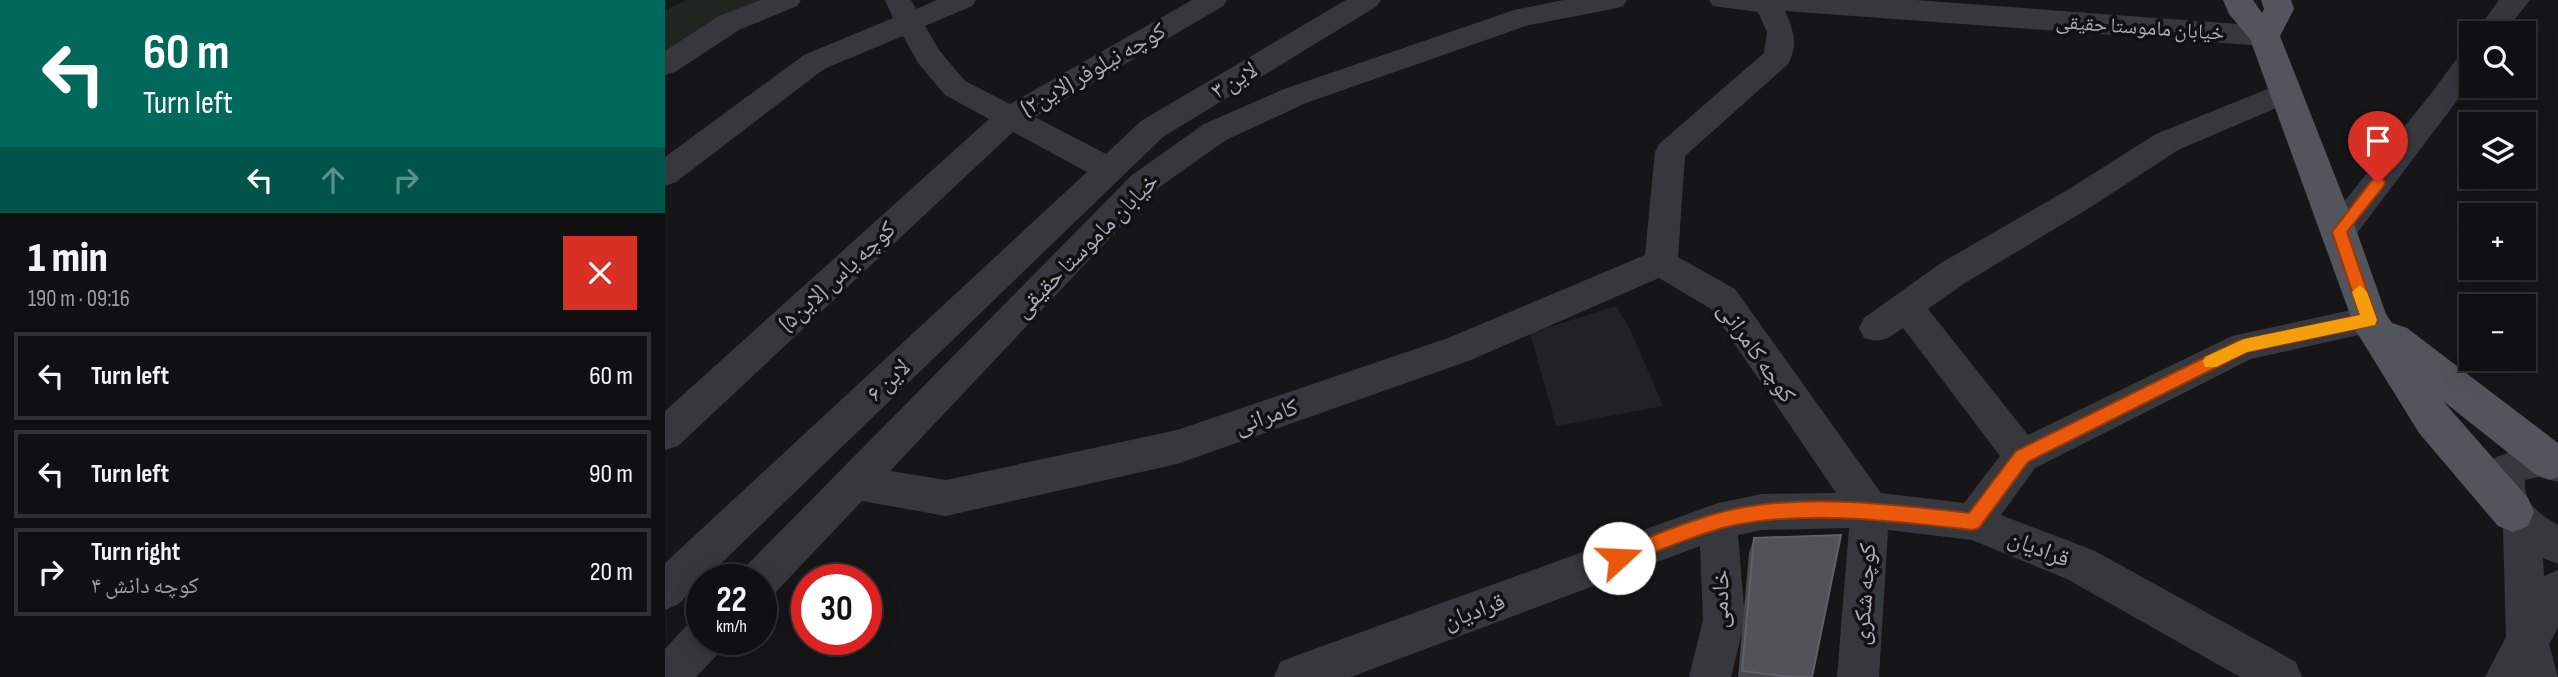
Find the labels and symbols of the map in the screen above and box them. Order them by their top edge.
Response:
street label: خیابان ماموستا حقیقی [2055,9,2225,46]
street label: کوچه نیلوفر (لاین۲) [1015,16,1171,123]
street label: لاین ۳ [1206,55,1263,106]
pin [2348,111,2408,183]
street label: خیابان ماموستا حقیقی [1008,167,1165,324]
street label: کوچه یاس (لاین۵) [773,215,902,338]
street label: کوچه کامرانی [1711,296,1802,408]
street label: لاین ۶ [860,353,916,408]
street label: کامرانی [1230,392,1302,441]
position arrow [1582,521,1656,595]
street label: قرادیان [2004,523,2074,574]
street label: کوچه شکری [1846,542,1883,646]
speed limit sign: 30 [791,564,882,655]
street label: خادمی [1705,569,1736,629]
street label: قرادیان [1439,587,1509,636]

